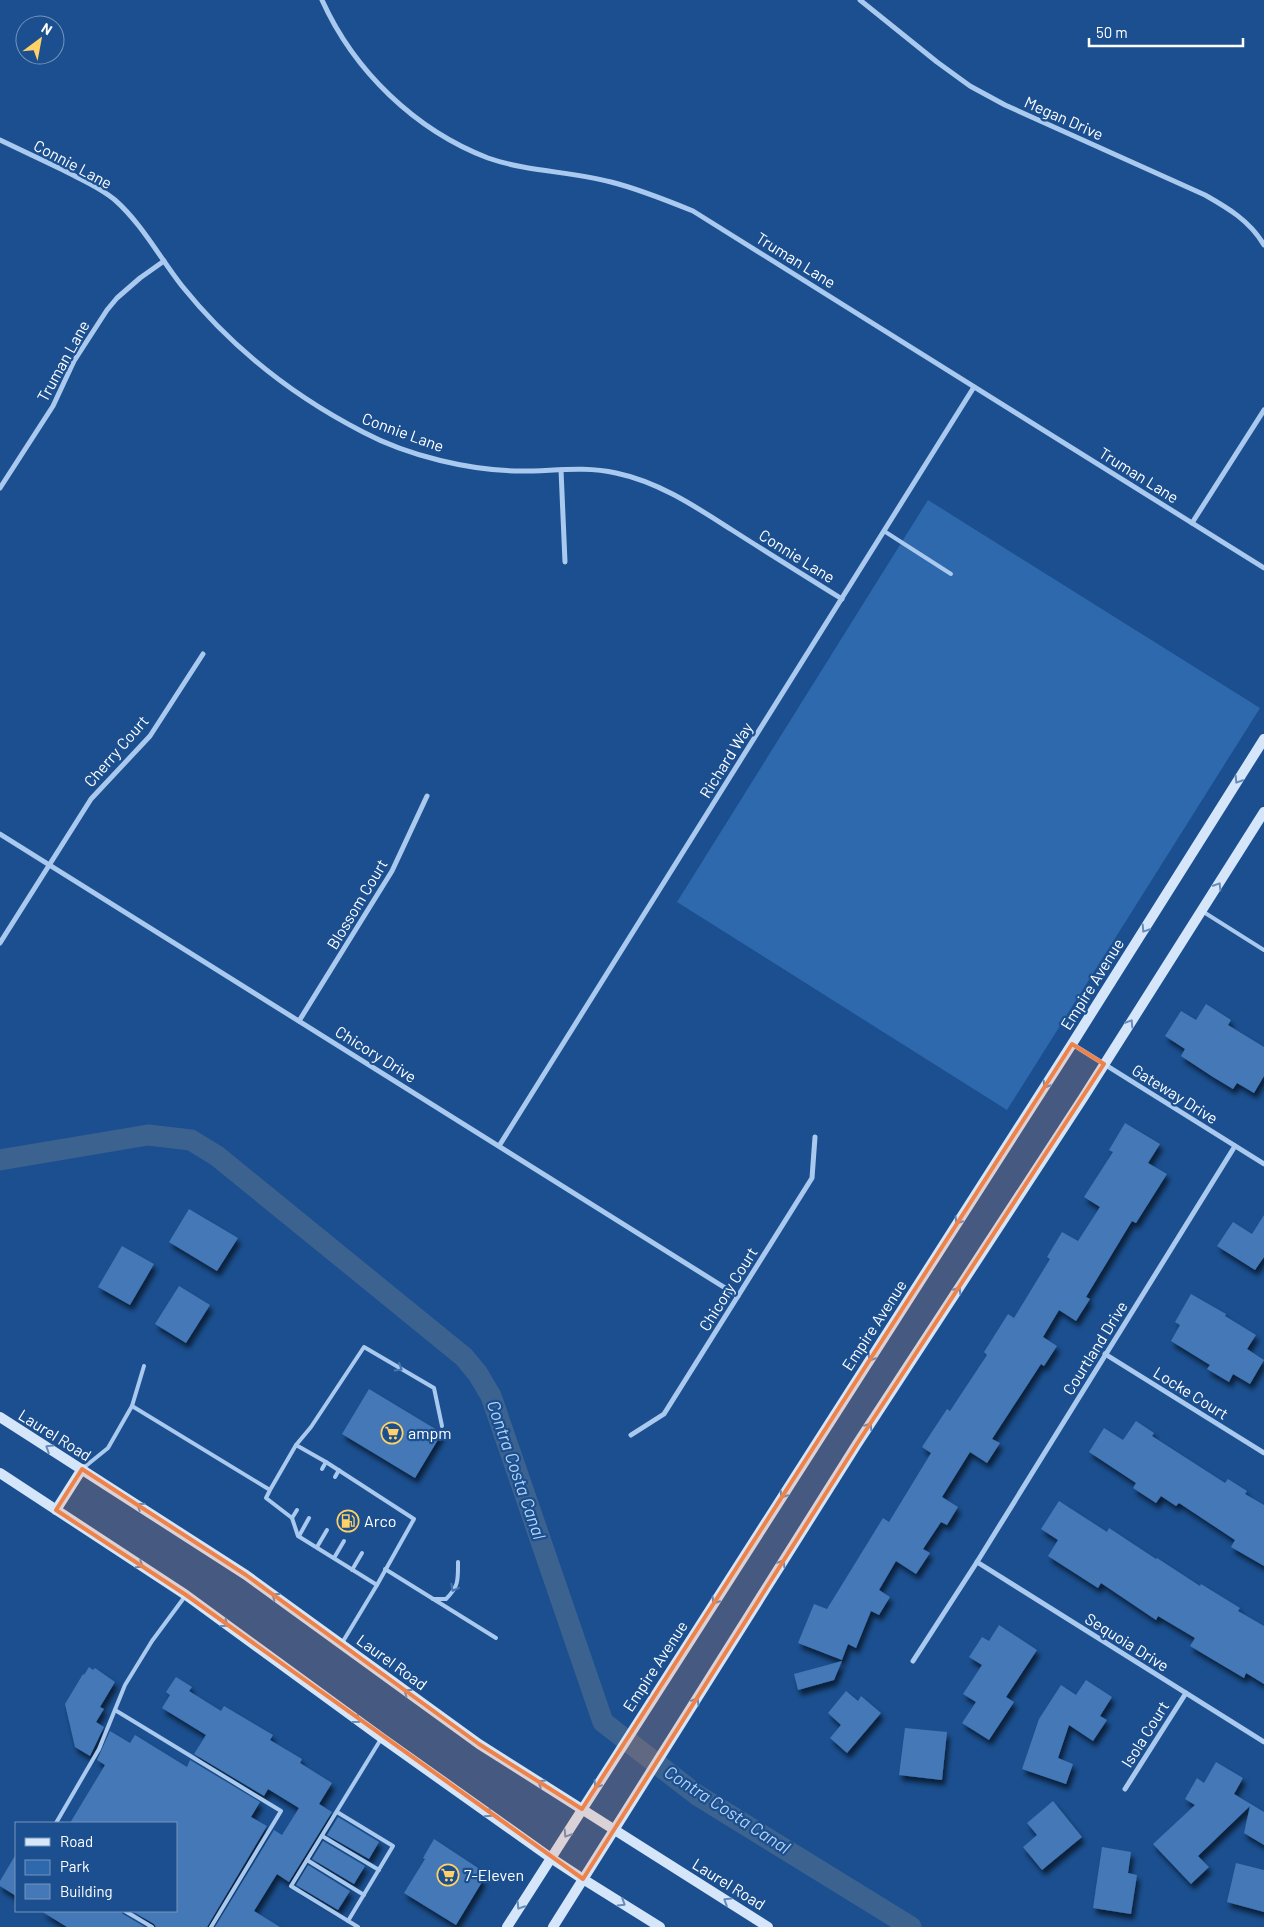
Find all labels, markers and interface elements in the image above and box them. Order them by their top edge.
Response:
north arrow [15,15,65,65]
scale bar [1089,15,1243,47]
text: N [39,19,56,38]
text: 50 m [1096,23,1128,41]
street label: Megan Drive [1022,92,1107,143]
street label: Connie Lane [31,135,116,192]
street label: Truman Lane [753,228,840,292]
street label: Truman Lane [32,317,93,405]
street label: Connie Lane [360,408,447,455]
street label: Truman Lane [1096,443,1183,507]
street label: Connie Lane [756,525,839,586]
street label: Cherry Court [79,711,152,790]
street label: Richard Way [695,718,757,801]
one-way arrow [1235,775,1245,784]
street label: Blossom Court [322,855,391,952]
one-way arrow [1212,882,1221,892]
one-way arrow [1141,924,1151,933]
street label: Empire Avenue [1056,935,1127,1033]
one-way arrow [1124,1019,1134,1028]
street label: Chicory Drive [332,1021,420,1086]
street label: Gateway Drive [1129,1060,1222,1127]
one-way arrow [1043,1079,1052,1088]
one-way arrow [955,1216,965,1225]
street label: Chicory Court [694,1243,761,1334]
street label: Empire Avenue [837,1276,910,1374]
one-way arrow [951,1286,961,1295]
street label: Courtland Drive [1058,1297,1131,1398]
one-way arrow [867,1353,877,1362]
one-way arrow [393,1361,402,1371]
street label: Locke Court [1150,1362,1232,1423]
water label: Contra Costa Canal [483,1397,551,1542]
street label: Laurel Road [15,1405,95,1464]
supermarket icon: ampm [380,1421,404,1445]
one-way arrow [863,1422,872,1431]
place label: ampm [408,1423,451,1442]
one-way arrow [46,1445,55,1455]
one-way arrow [780,1489,789,1499]
one-way arrow [136,1503,145,1513]
fuel station icon: Arco [336,1509,360,1533]
place label: Arco [364,1511,396,1530]
one-way arrow [135,1559,144,1568]
one-way arrow [776,1560,785,1569]
one-way arrow [450,1582,460,1591]
one-way arrow [271,1593,281,1602]
one-way arrow [711,1596,721,1605]
street label: Sequoia Drive [1082,1608,1173,1675]
street label: Empire Avenue [618,1617,691,1715]
one-way arrow [219,1618,229,1627]
street label: Laurel Road [353,1630,431,1693]
one-way arrow [404,1689,413,1697]
one-way arrow [689,1697,699,1706]
street label: Isola Court [1117,1697,1172,1770]
one-way arrow [351,1714,361,1723]
water label: Contra Costa Canal [660,1760,795,1858]
one-way arrow [537,1780,547,1789]
one-way arrow [594,1780,604,1789]
one-way arrow [483,1808,493,1817]
legend [15,1822,178,1912]
one-way arrow [563,1828,573,1837]
text: Road [60,1832,93,1850]
street label: Laurel Road [689,1854,769,1913]
text: Park [60,1857,90,1875]
supermarket icon: 7-Eleven [436,1863,460,1887]
place label: 7-Eleven [464,1865,524,1884]
text: Building [60,1882,113,1900]
one-way arrow [616,1897,625,1906]
one-way arrow [723,1898,732,1907]
one-way arrow [516,1901,526,1910]

